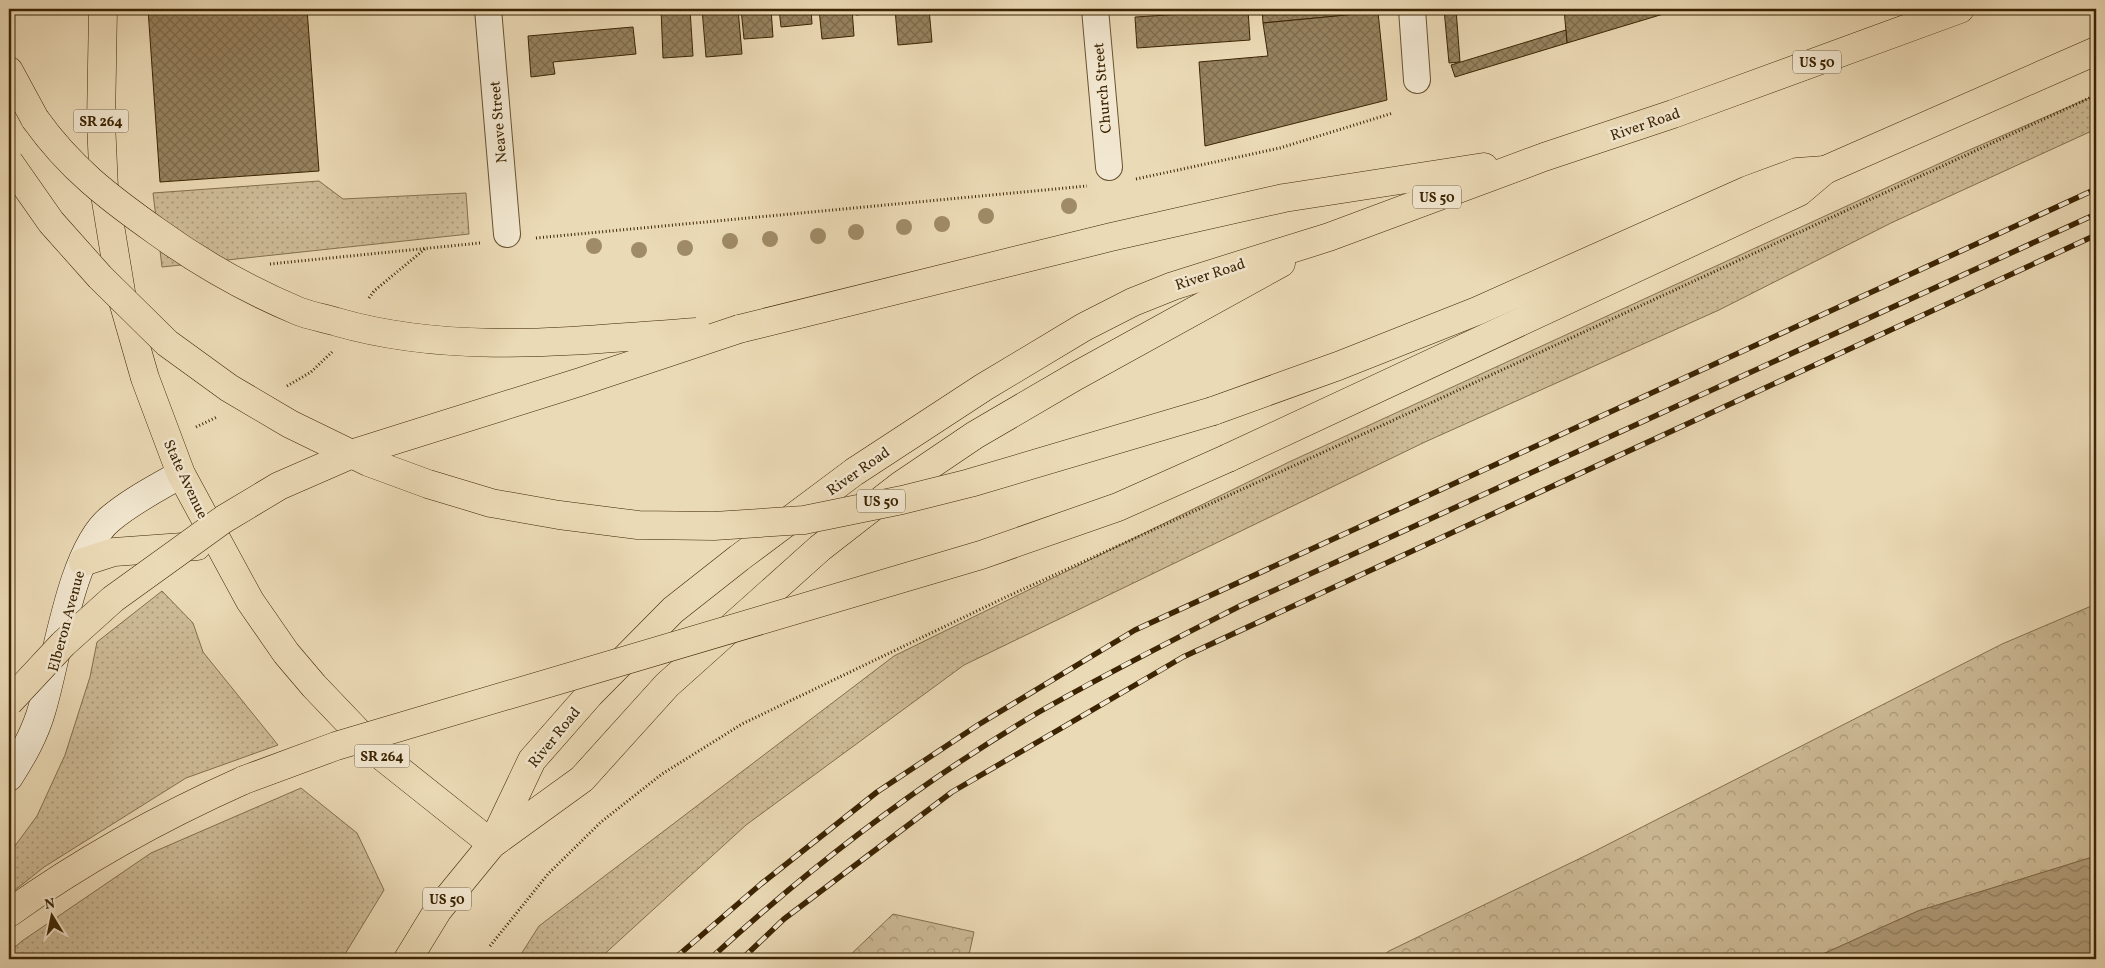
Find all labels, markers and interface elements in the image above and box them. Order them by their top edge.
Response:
street label: Church Street [1089,42,1118,134]
road number: US 50 [1793,51,1841,74]
street label: Neave Street [485,80,514,164]
street label: River Road [1608,104,1683,147]
road number: SR 264 [74,110,128,132]
road number: US 50 [1413,186,1461,208]
street label: River Road [1173,254,1248,297]
street label: State Avenue [157,437,212,523]
street label: River Road [823,443,895,502]
road number: US 50 [857,490,905,512]
street label: Elberon Avenue [44,568,91,674]
street label: River Road [524,703,586,773]
road number: SR 264 [354,744,410,768]
road number: US 50 [423,888,471,911]
north arrow [28,890,78,940]
text: N [43,894,57,915]

